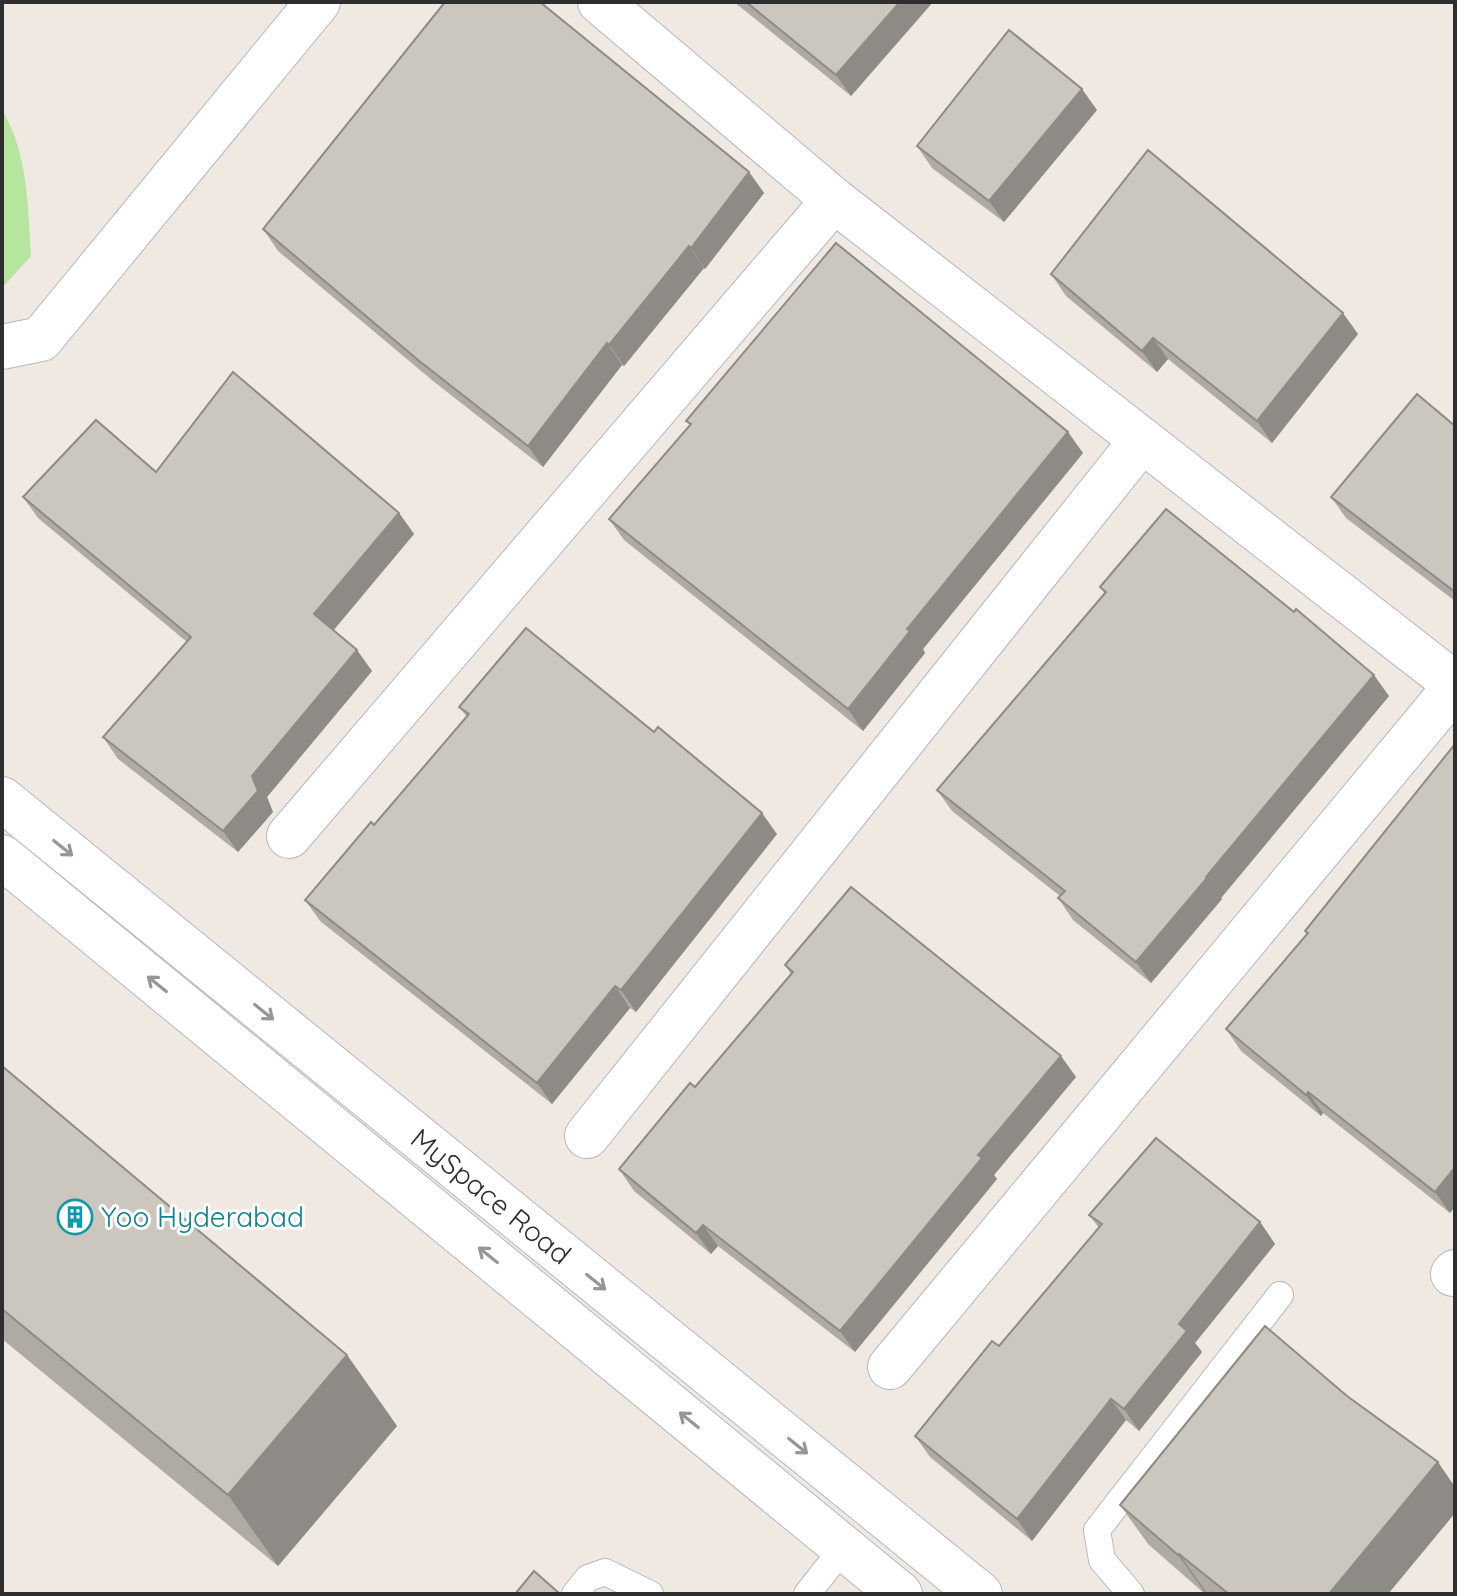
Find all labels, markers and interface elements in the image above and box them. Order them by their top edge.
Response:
one-way arrow [52,839,72,857]
one-way arrow [147,975,168,992]
one-way arrow [253,1003,274,1021]
street label: MySpace Road [404,1121,578,1271]
building icon: Yoo Hyderabad [56,1198,94,1236]
place label: Yoo Hyderabad [101,1199,304,1234]
one-way arrow [478,1246,499,1264]
one-way arrow [585,1273,606,1291]
one-way arrow [679,1411,700,1429]
one-way arrow [787,1437,808,1455]

